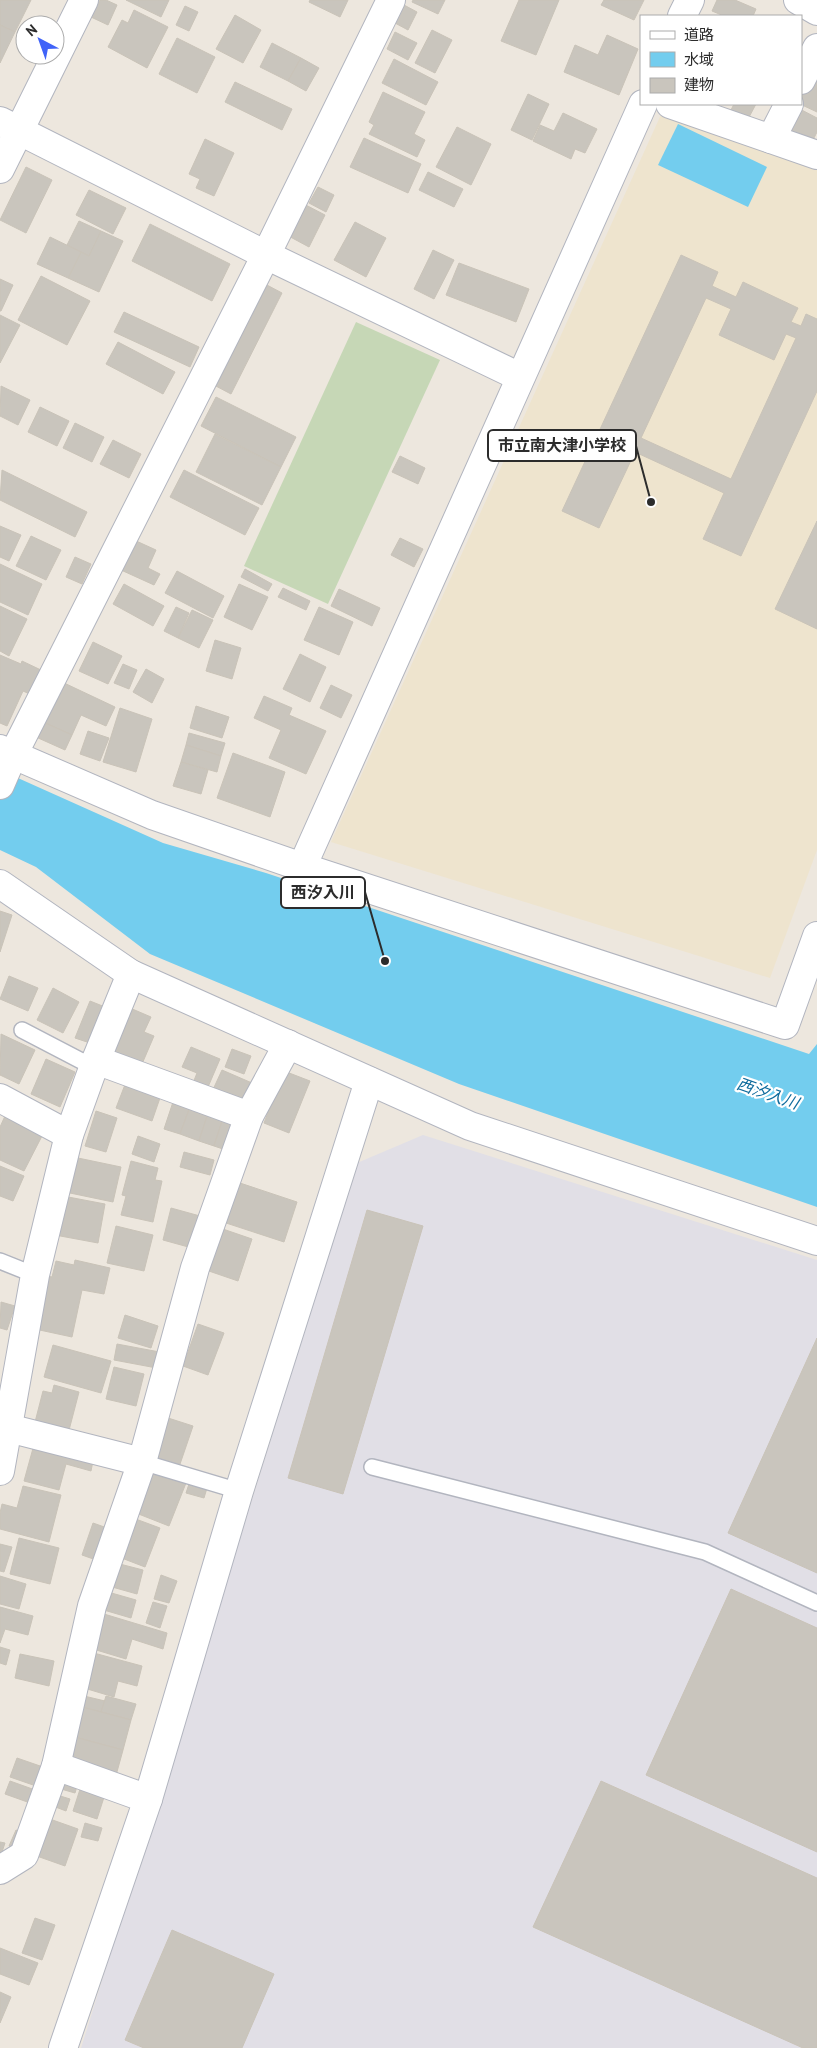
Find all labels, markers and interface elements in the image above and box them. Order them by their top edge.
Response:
north arrow [15,15,65,65]
legend [640,15,802,105]
text: N [22,20,41,40]
text: 道路 [684,25,714,44]
text: 水域 [684,50,714,69]
text: 建物 [684,75,714,94]
callout: 市立南大津小学校 [488,430,636,461]
text: 市立南大津小学校 [498,435,626,455]
callout: 西汐入川 [281,877,365,908]
text: 西汐入川 [291,882,355,902]
water label: 西汐入川 [734,1073,803,1114]

